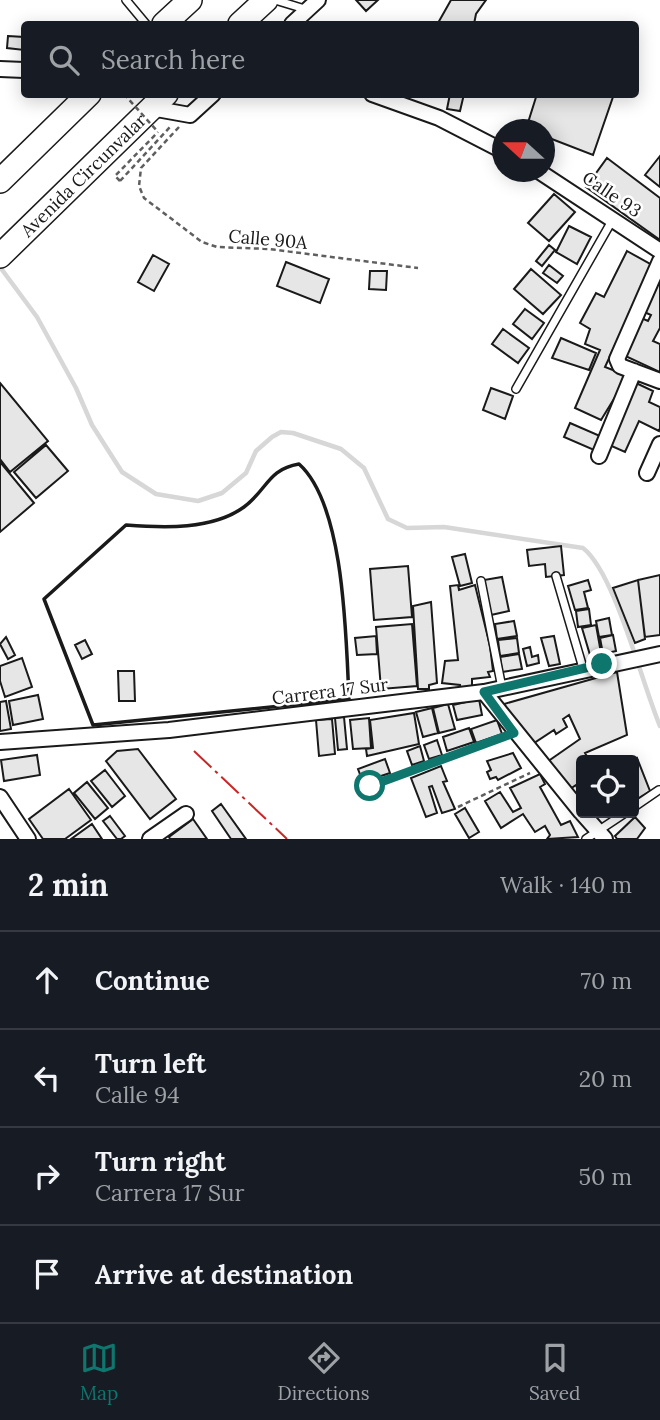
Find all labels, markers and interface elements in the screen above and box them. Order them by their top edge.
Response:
search box [21,21,639,98]
icon: search [45,41,83,79]
text: Search here [101,43,245,76]
street label: Avenida Circunvalar [15,108,151,242]
north arrow [492,119,555,182]
street label: Calle 93 [578,166,646,222]
street label: Calle 90A [228,224,309,254]
route end [586,648,617,679]
street label: Carrera 17 Sur [271,672,390,710]
map controls [576,755,639,818]
button: locate [576,755,639,818]
route start [354,770,385,801]
text: 2 min [28,866,108,904]
text: Walk · 140 m [500,870,632,899]
icon: ahead [28,961,66,999]
text: Continue [95,964,210,997]
text: 70 m [581,966,632,995]
text: Turn left [95,1047,206,1080]
icon: left [28,1059,66,1097]
text: 20 m [579,1064,632,1093]
text: Calle 94 [95,1080,180,1109]
text: Turn right [95,1145,226,1178]
icon: right [28,1157,66,1195]
text: 50 m [579,1162,632,1191]
text: Carrera 17 Sur [95,1178,245,1207]
icon: arrive [28,1255,66,1293]
text: Arrive at destination [95,1258,353,1291]
tab: Map [80,1339,118,1405]
tab: Directions [278,1339,370,1405]
tab: Saved [529,1339,580,1405]

